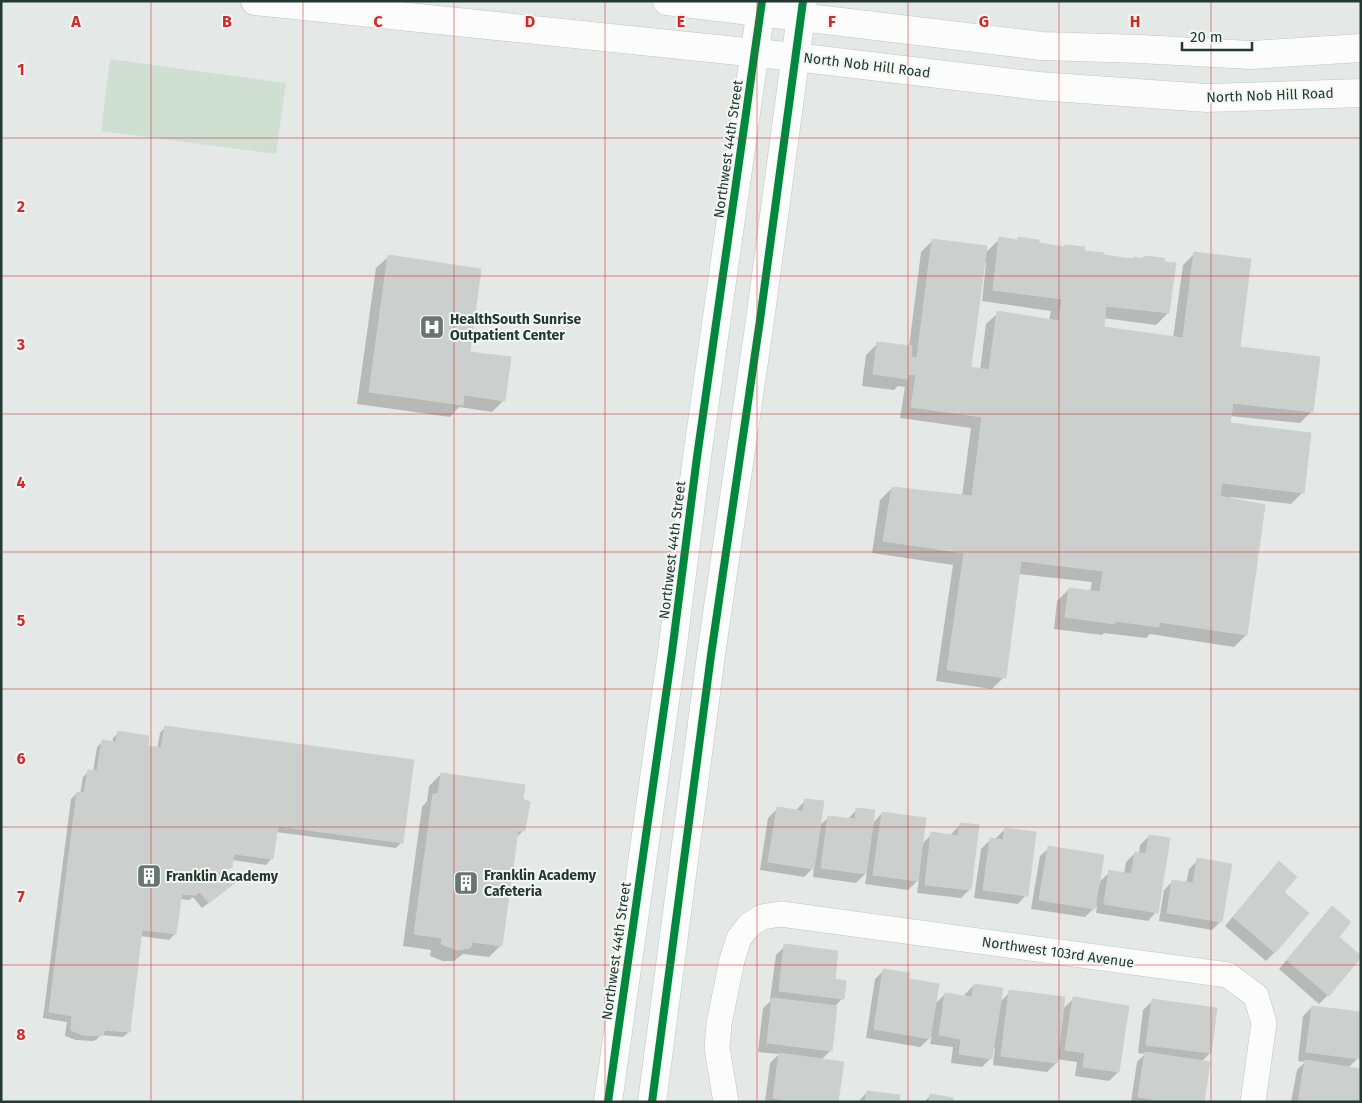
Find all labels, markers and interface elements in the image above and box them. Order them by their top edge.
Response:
text: A [70,12,81,31]
text: B [222,12,232,31]
text: C [373,12,383,31]
text: D [525,12,535,31]
text: E [677,12,685,31]
text: F [828,12,836,31]
text: G [979,12,989,31]
text: H [1130,12,1140,31]
scale bar [1182,20,1252,52]
text: 20 m [1190,28,1223,46]
street label: North Nob Hill Road [803,49,931,82]
text: 1 [17,60,25,79]
street label: Northwest 44th Street [710,78,747,219]
street label: North Nob Hill Road [1206,85,1334,106]
text: 2 [17,197,25,216]
place label: HealthSouth Sunrise Outpatient Center [450,311,581,344]
hospital icon: HealthSouth Sunrise Outpatient Center [419,314,445,340]
text: 3 [16,335,25,354]
text: 4 [16,473,26,492]
street label: Northwest 44th Street [656,479,690,620]
text: 5 [17,611,26,630]
text: 6 [16,749,26,768]
building icon: Franklin Academy [136,863,162,889]
place label: Franklin Academy Cafeteria [484,867,597,900]
place label: Franklin Academy [166,868,279,885]
building icon: Franklin Academy Cafeteria [453,870,479,896]
street label: Northwest 44th Street [598,880,635,1021]
text: 7 [17,887,25,906]
street label: Northwest 103rd Avenue [981,933,1135,972]
text: 8 [16,1025,26,1044]

